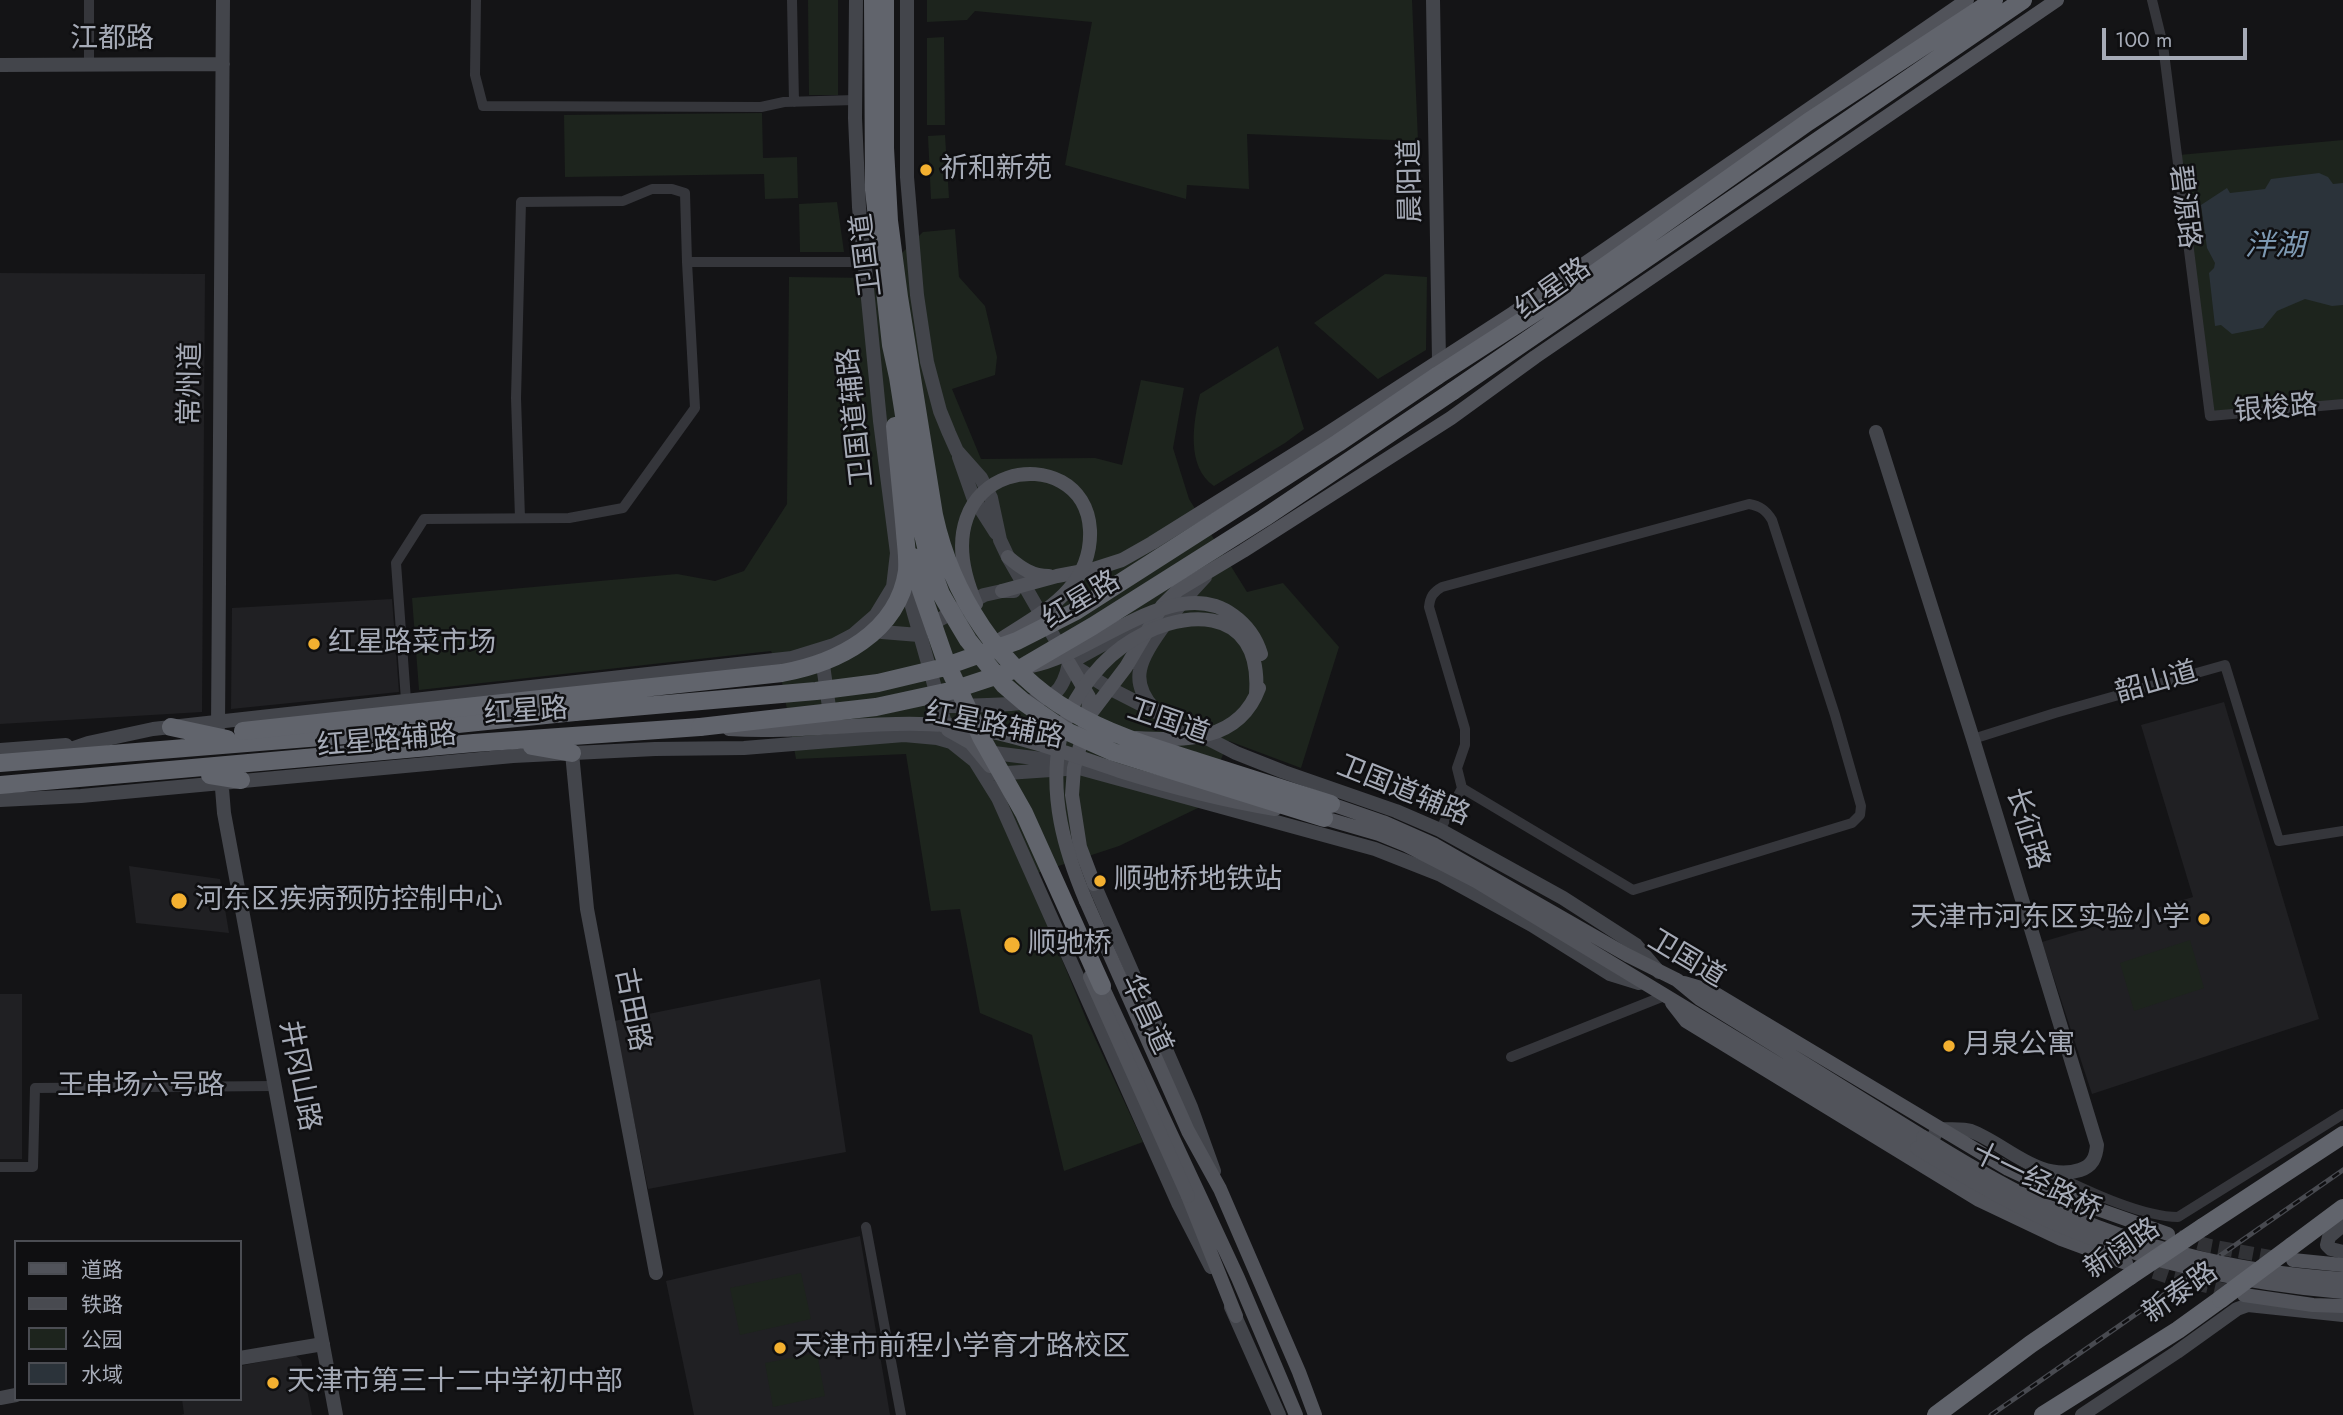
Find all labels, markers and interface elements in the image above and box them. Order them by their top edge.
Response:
scale bar [2105,14,2250,58]
street label: 江都路 [70,23,154,57]
text: 100 m [2115,25,2172,55]
street label: 晨阳道 [1394,139,1430,223]
place label: 祈和新苑 [940,153,1052,187]
marker: 祈和新苑 [918,162,934,178]
street label: 碧源路 [2161,163,2205,251]
street label: 卫国道 [846,211,890,299]
water label: 泮湖 [2245,230,2305,266]
street label: 红星路 [1510,252,1598,328]
street label: 常州道 [174,342,210,426]
street label: 卫国道辅路 [833,346,881,488]
street label: 银梭路 [2233,390,2319,430]
street label: 红星路 [1037,565,1127,637]
place label: 红星路菜市场 [328,627,496,661]
marker: 红星路菜市场 [306,636,322,652]
street label: 韶山道 [2112,656,2202,712]
street label: 红星路 [483,693,569,733]
street label: 卫国道 [1123,693,1213,753]
street label: 红星路辅路 [922,697,1066,757]
street label: 红星路辅路 [316,719,458,765]
street label: 卫国道辅路 [1332,750,1474,834]
street label: 长征路 [1998,784,2054,874]
place label: 顺驰桥地铁站 [1114,864,1282,898]
marker: 顺驰桥地铁站 [1092,873,1108,889]
place label: 河东区疾病预防控制中心 [195,884,503,918]
marker: 河东区疾病预防控制中心 [169,891,189,911]
place label: 天津市河东区实验小学 [1910,902,2190,936]
marker: 天津市河东区实验小学 [2196,911,2212,927]
street label: 卫国道 [1641,924,1731,996]
place label: 顺驰桥 [1028,928,1112,962]
marker: 顺驰桥 [1002,935,1022,955]
street label: 古田路 [606,966,656,1054]
street label: 华昌道 [1112,970,1178,1060]
street label: 井冈山路 [271,1018,325,1134]
place label: 月泉公寓 [1963,1029,2075,1063]
marker: 月泉公寓 [1941,1038,1957,1054]
street label: 王串场六号路 [57,1070,225,1104]
street label: 十一经路桥 [1966,1137,2106,1229]
street label: 新阔路 [2079,1213,2167,1287]
legend [14,1240,242,1401]
text: 道路 [81,1255,123,1285]
street label: 新泰路 [2137,1256,2225,1332]
text: 铁路 [81,1290,123,1320]
text: 公园 [81,1325,123,1355]
place label: 天津市前程小学育才路校区 [794,1331,1130,1365]
marker: 天津市前程小学育才路校区 [772,1340,788,1356]
text: 水域 [81,1360,123,1390]
place label: 天津市第三十二中学初中部 [287,1366,623,1400]
marker: 天津市第三十二中学初中部 [265,1375,281,1391]

